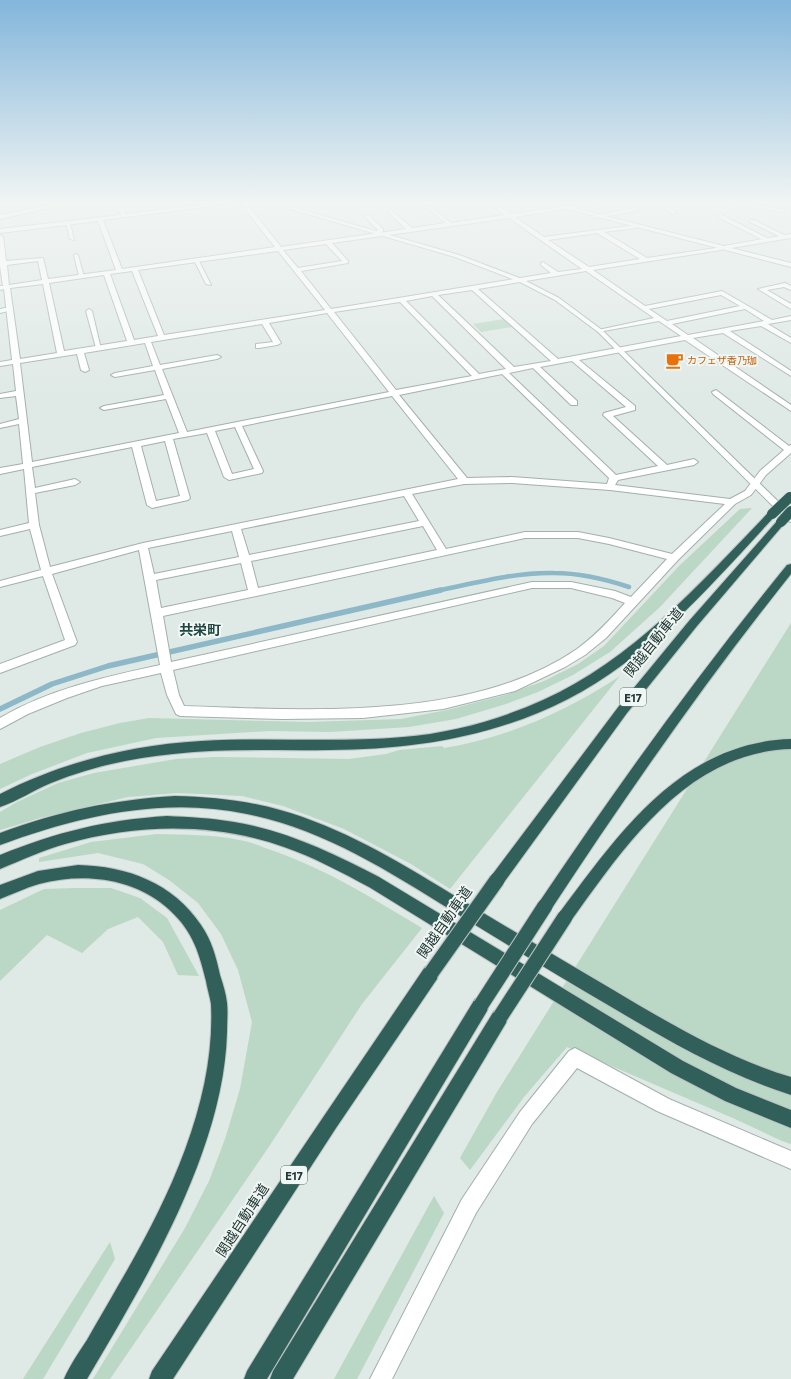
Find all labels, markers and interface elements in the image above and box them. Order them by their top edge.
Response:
cafe icon: カフェザ香乃珈 [664,350,684,370]
place label: カフェザ香乃珈 [687,354,757,366]
street label: 関越自動車道 [620,604,686,680]
district label: 共栄町 [179,621,221,638]
road number: E17 [620,688,646,706]
street label: 関越自動車道 [413,883,475,961]
road number: E17 [281,1166,307,1184]
street label: 関越自動車道 [212,1180,272,1260]

